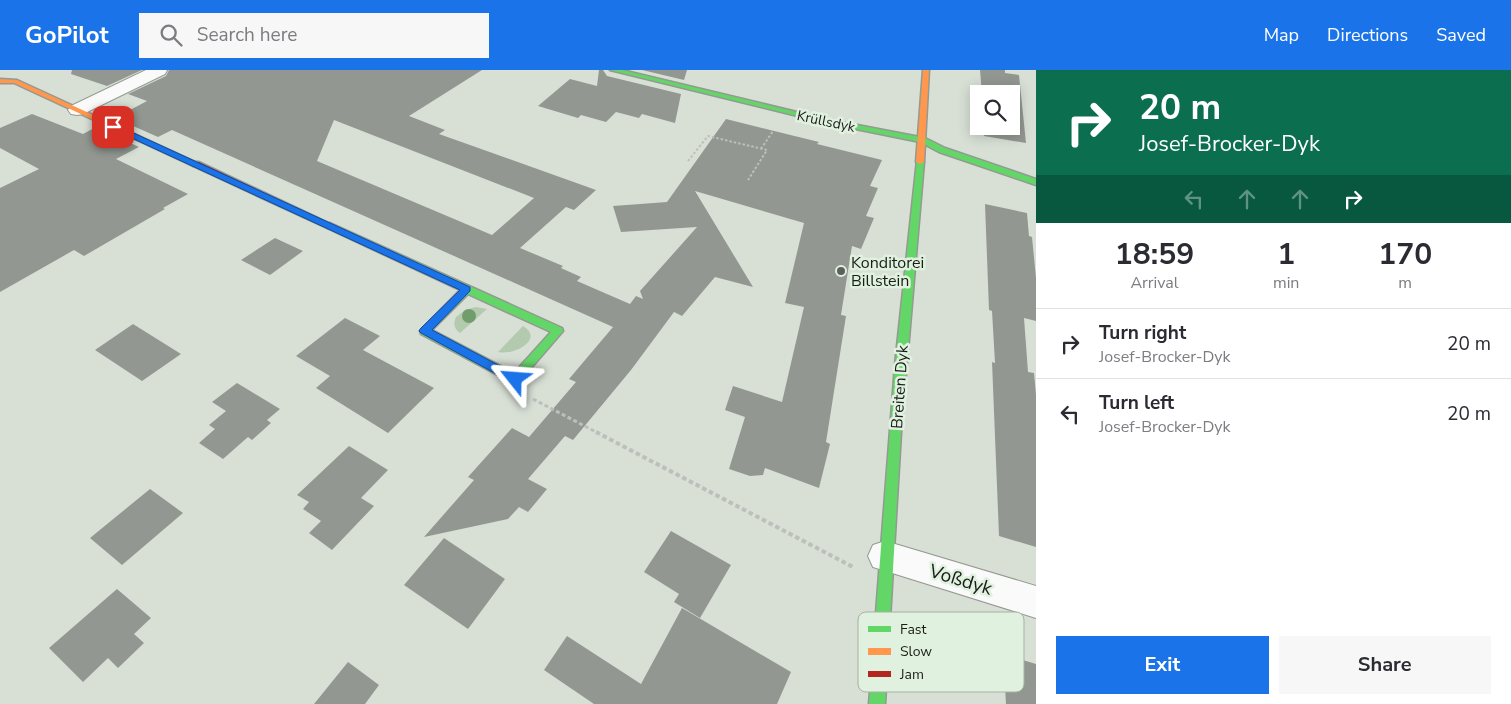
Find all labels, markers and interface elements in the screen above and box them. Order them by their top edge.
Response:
search box [139,13,489,58]
text: GoPilot [25,19,109,51]
icon: search [157,21,185,49]
text: Search here [197,22,297,48]
text: Map [1264,23,1299,47]
text: Directions [1327,23,1408,47]
text: Saved [1436,23,1486,47]
text: 20 m [1139,84,1221,131]
map controls [970,85,1020,135]
button: search [970,85,1020,135]
icon: right [1056,90,1121,155]
pin [92,106,134,148]
street label: Krüllsdyk [795,106,858,137]
icon: arrive [99,113,127,141]
text: Josef-Brocker-Dyk [1139,129,1320,159]
icon: left [1180,185,1208,213]
icon: ahead [1233,185,1261,213]
icon: ahead [1286,185,1314,213]
icon: right [1339,185,1367,213]
text: 18:59 [1115,234,1194,275]
text: 1 [1277,234,1295,275]
text: 170 [1378,234,1432,275]
place label: Konditorei Billstein [851,252,924,292]
marker: Konditorei Billstein [835,265,847,277]
text: Arrival [1130,272,1179,294]
text: min [1273,272,1299,294]
text: m [1398,272,1412,294]
text: Turn right [1099,320,1186,346]
icon: right [1056,330,1084,358]
text: 20 m [1447,331,1491,357]
street label: Breiten Dyk [886,343,914,430]
text: Josef-Brocker-Dyk [1099,346,1231,368]
position arrow [488,352,540,404]
text: Turn left [1099,390,1174,416]
icon: left [1056,400,1084,428]
text: 20 m [1447,401,1491,427]
text: Josef-Brocker-Dyk [1099,416,1231,438]
street label: Voßdyk [925,558,996,602]
legend [858,612,1024,692]
text: Fast [900,620,926,639]
button: Exit [1056,636,1269,694]
button: Share [1279,636,1491,694]
text: Slow [900,642,932,661]
text: Jam [899,665,924,684]

